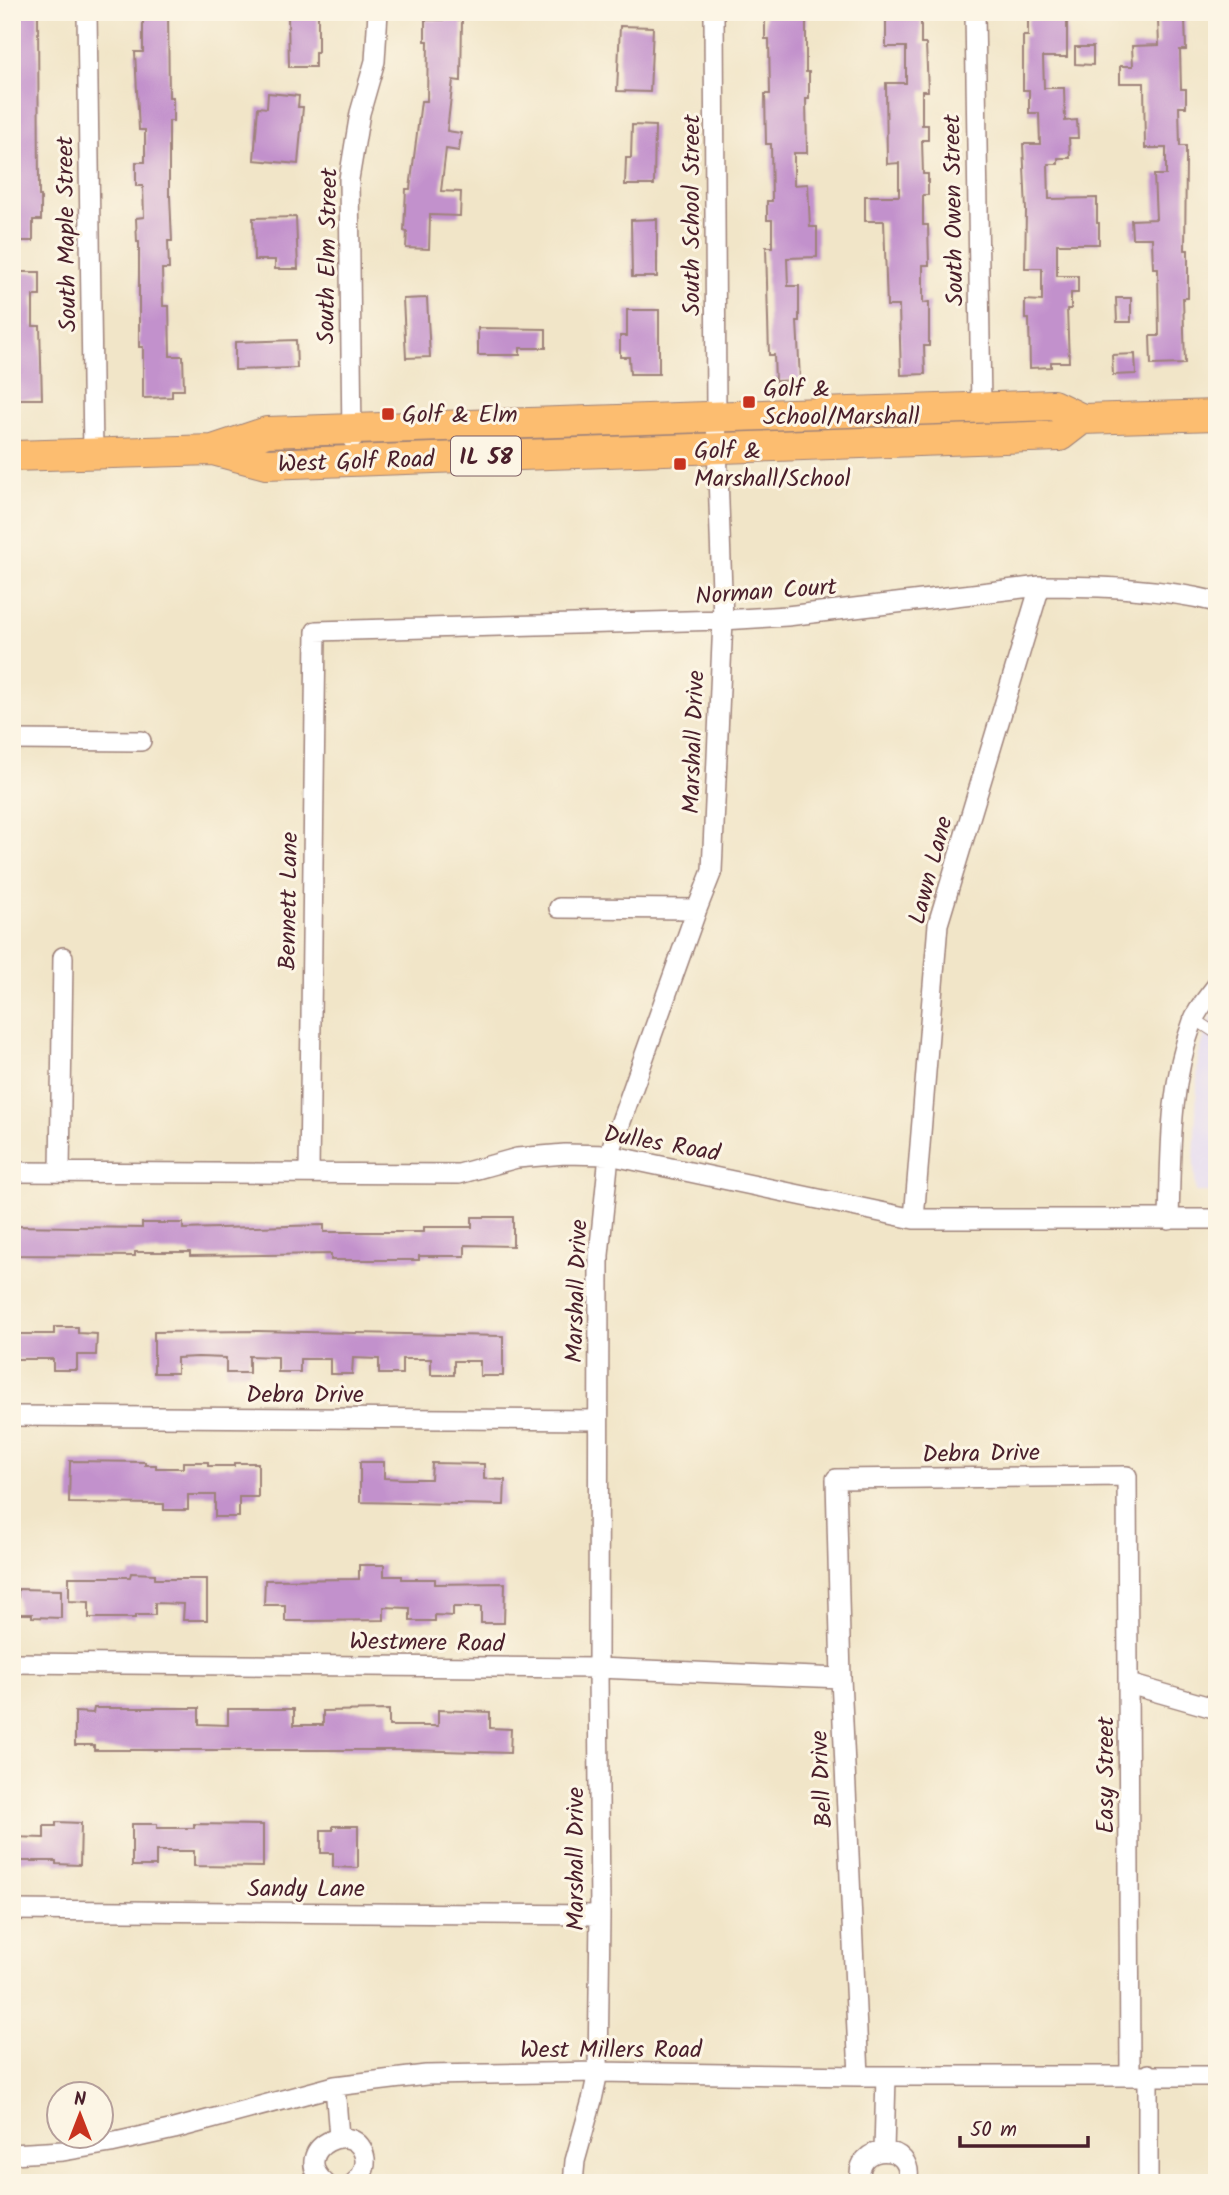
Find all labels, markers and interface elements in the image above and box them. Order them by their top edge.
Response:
street label: South Owen Street [933,113,976,306]
street label: South School Street [673,114,712,316]
street label: South Maple Street [46,135,89,332]
street label: South Elm Street [307,167,350,345]
place label: Golf & School/Marshall [763,370,920,437]
marker: Golf & School/Marshall [741,394,757,410]
place label: Golf & Elm [402,396,518,435]
marker: Golf & Elm [380,406,396,422]
place label: Golf & Marshall/School [694,432,851,499]
road number: IL 58 [451,436,521,476]
street label: West Golf Road [277,440,436,485]
marker: Golf & Marshall/School [672,456,688,472]
street label: Norman Court [694,568,839,617]
street label: Marshall Drive [672,669,717,815]
street label: Lawn Lane [898,812,965,929]
street label: Bennett Lane [269,831,310,971]
street label: Dulles Road [600,1115,724,1174]
street label: Marshall Drive [555,1218,600,1364]
street label: Debra Drive [246,1376,364,1415]
street label: Debra Drive [922,1434,1040,1475]
street label: Westmere Road [349,1623,506,1664]
street label: Easy Street [1087,1716,1126,1834]
street label: Bell Drive [800,1729,845,1829]
street label: Marshall Drive [557,1787,596,1931]
street label: Sandy Lane [247,1870,365,1909]
street label: West Millers Road [520,2031,703,2070]
north arrow [46,2080,116,2150]
text: N [74,2085,86,2115]
scale bar [960,2104,1087,2148]
text: 50 m [970,2114,1017,2147]

